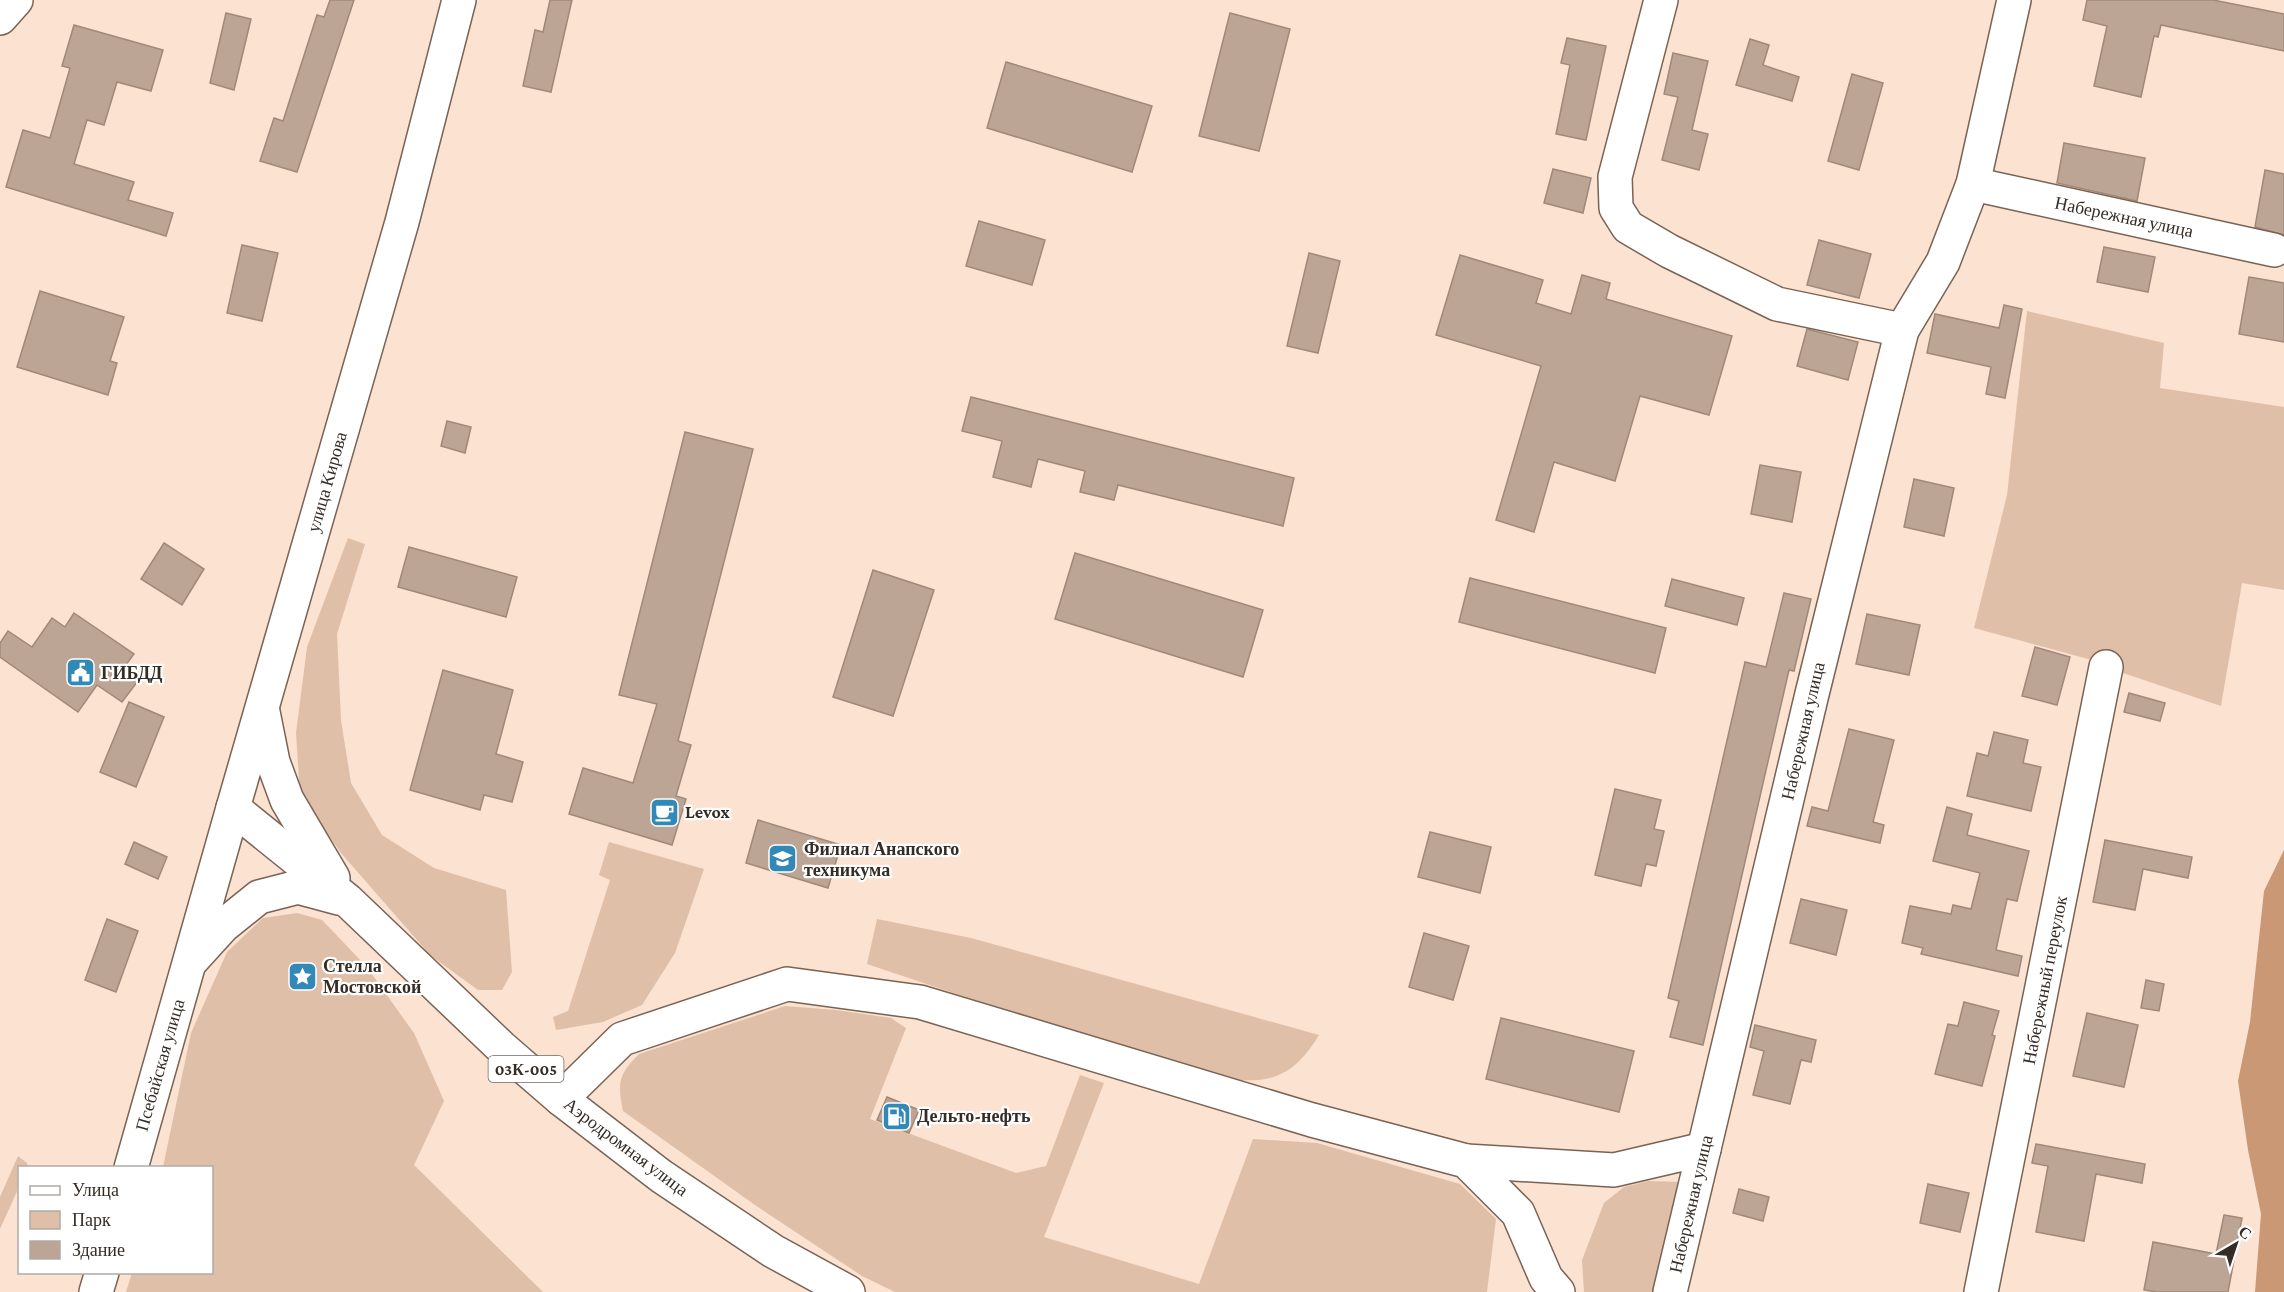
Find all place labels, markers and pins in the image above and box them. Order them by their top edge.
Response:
public building icon: ГИБДД [64,657,96,689]
place label: ГИБДД [101,663,163,683]
cafe icon: Levox [648,796,680,828]
place label: Levox [685,802,730,822]
place label: Филиал Анапского техникума [804,839,959,880]
school or university icon: Филиал Анапского техникума [767,843,799,875]
place label: Стелла Мостовской [323,956,421,997]
place icon: Стелла Мостовской [286,960,318,992]
fuel station icon: Дельто-нефть [880,1100,912,1132]
place label: Дельто-нефть [917,1106,1031,1126]

